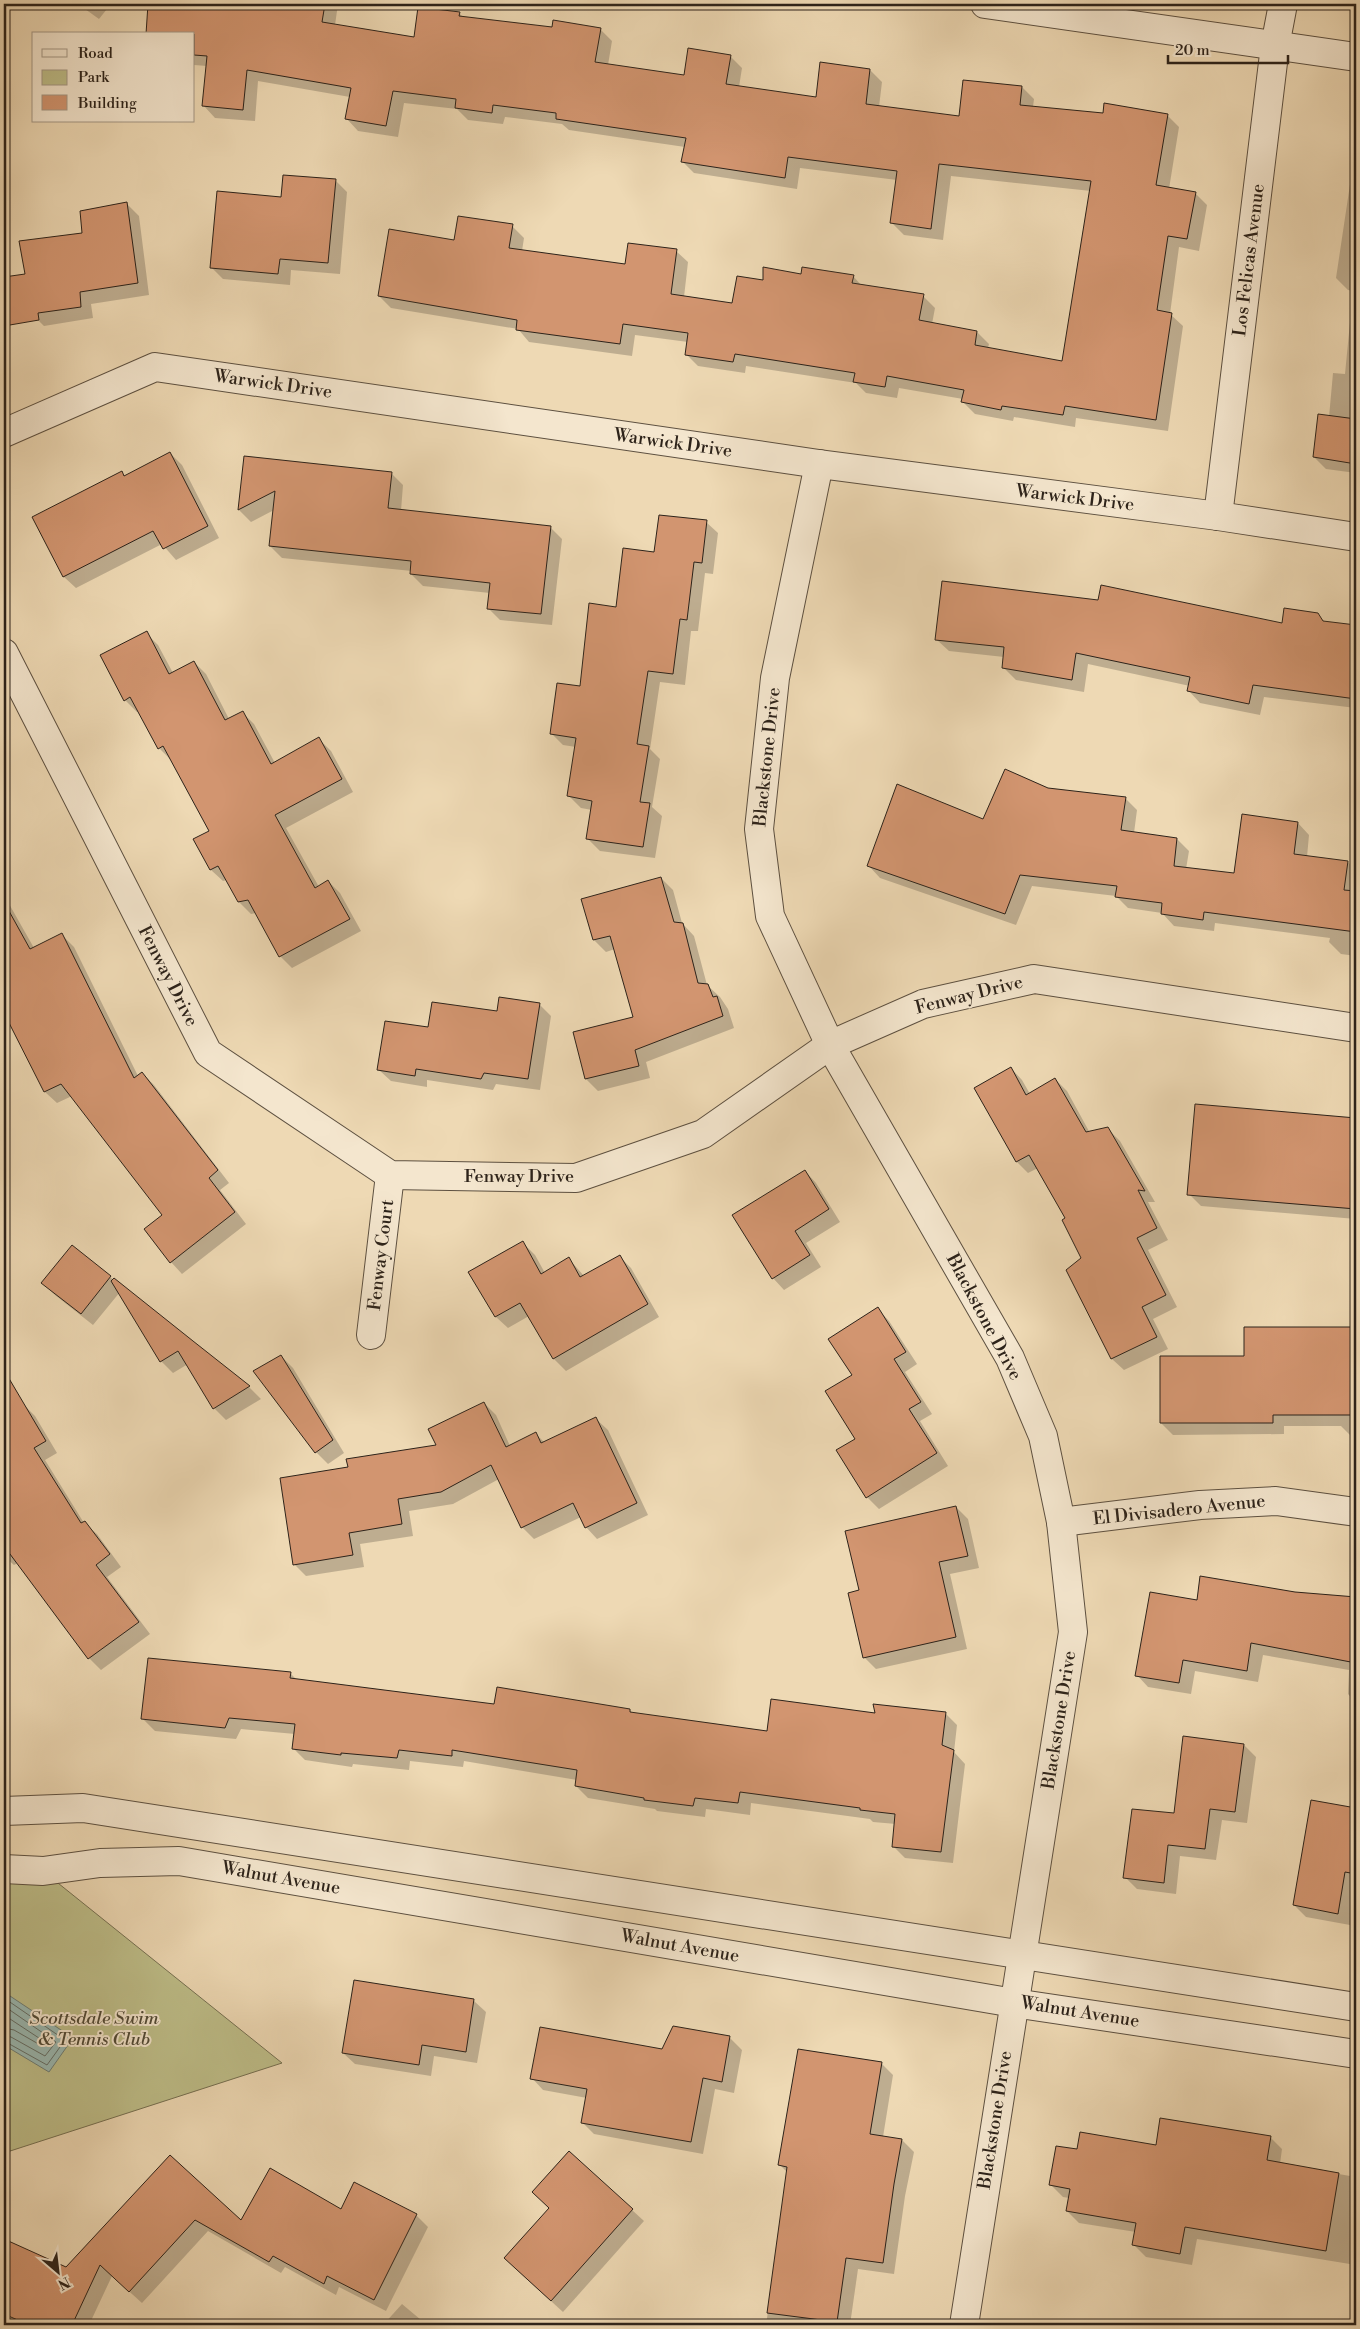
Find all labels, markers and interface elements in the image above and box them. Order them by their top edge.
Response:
legend [32,32,195,122]
scale bar [1168,32,1288,64]
text: 20 m [1175,41,1210,60]
text: Road [78,44,113,63]
text: Park [78,68,110,87]
text: Building [77,94,137,113]
street label: Los Felicas Avenue [1228,182,1270,338]
street label: Warwick Drive [211,364,334,404]
street label: Warwick Drive [611,423,734,463]
street label: Warwick Drive [1014,479,1136,517]
street label: Blackstone Drive [748,686,786,829]
street label: Fenway Drive [133,922,203,1030]
street label: Fenway Drive [913,971,1025,1019]
street label: Fenway Drive [464,1165,574,1188]
street label: Fenway Court [363,1198,399,1312]
street label: Blackstone Drive [941,1249,1027,1384]
street label: El Divisadero Avenue [1092,1490,1266,1530]
street label: Blackstone Drive [1037,1649,1081,1792]
street label: Walnut Avenue [219,1856,342,1900]
street label: Walnut Avenue [618,1924,741,1968]
street label: Walnut Avenue [1018,1991,1141,2033]
park label: Scottsdale Swim & Tennis Club [29,2007,159,2051]
street label: Blackstone Drive [973,2049,1017,2192]
north arrow [32,2246,82,2296]
text: N [55,2272,73,2293]

